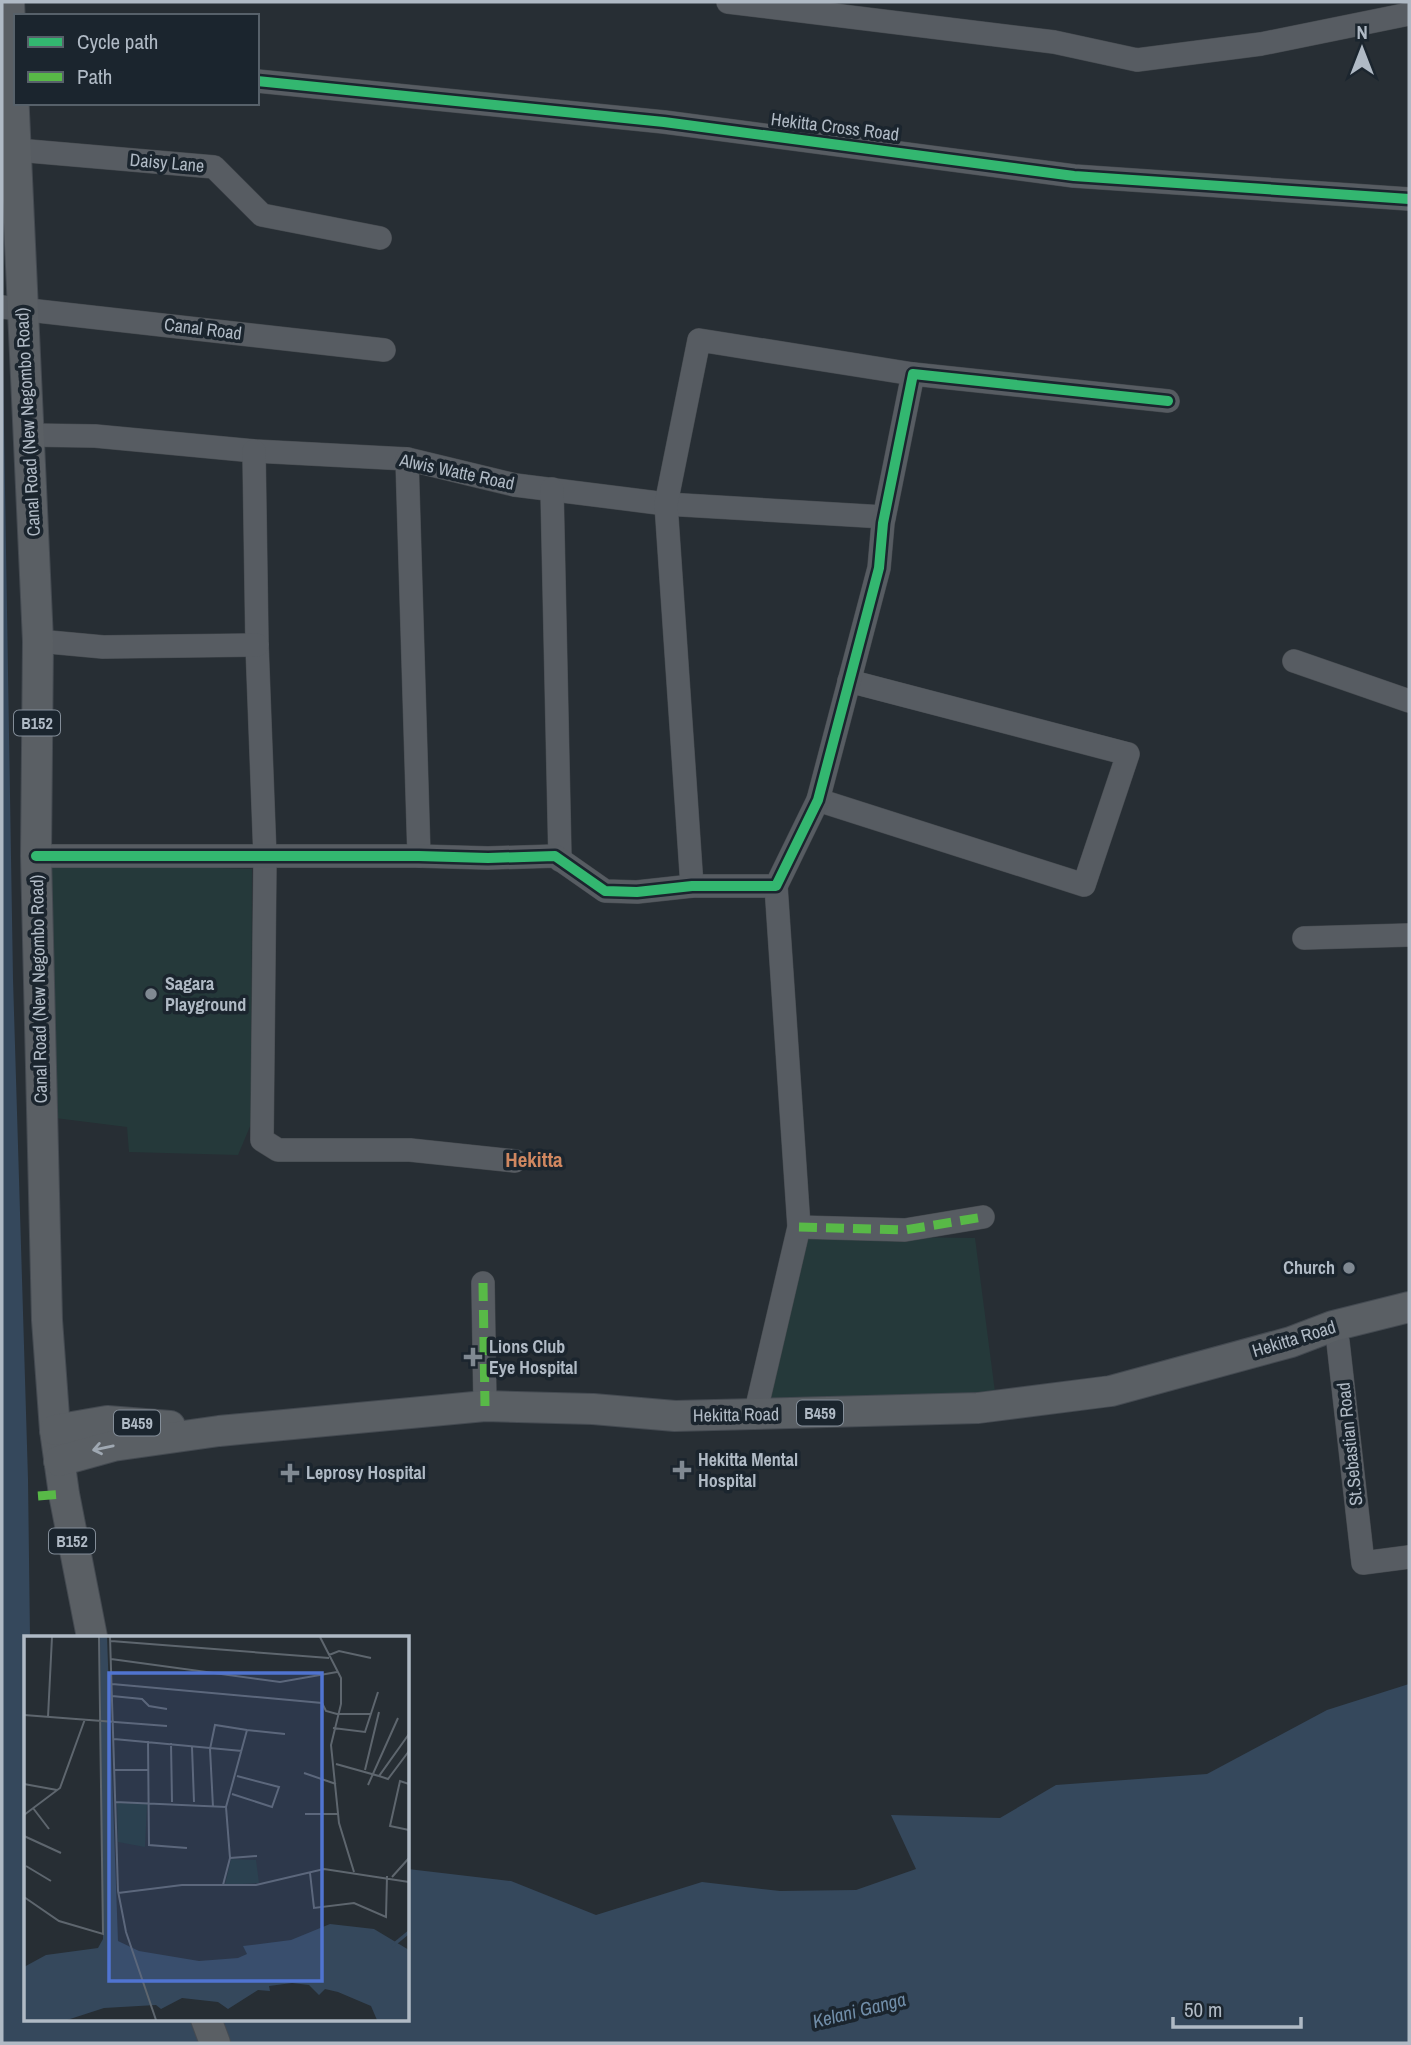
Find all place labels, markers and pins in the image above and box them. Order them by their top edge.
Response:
place label: Sagara Playground [165,971,246,1017]
marker: Sagara Playground [143,986,159,1002]
place label: Church [1283,1255,1335,1280]
marker: Church [1341,1260,1357,1276]
place label: Lions Club Eye Hospital [489,1334,578,1380]
marker: Lions Club Eye Hospital [463,1347,483,1367]
place label: Hekitta Mental Hospital [698,1447,798,1493]
place label: Leprosy Hospital [306,1460,426,1485]
marker: Hekitta Mental Hospital [672,1460,692,1480]
marker: Leprosy Hospital [280,1463,300,1483]

